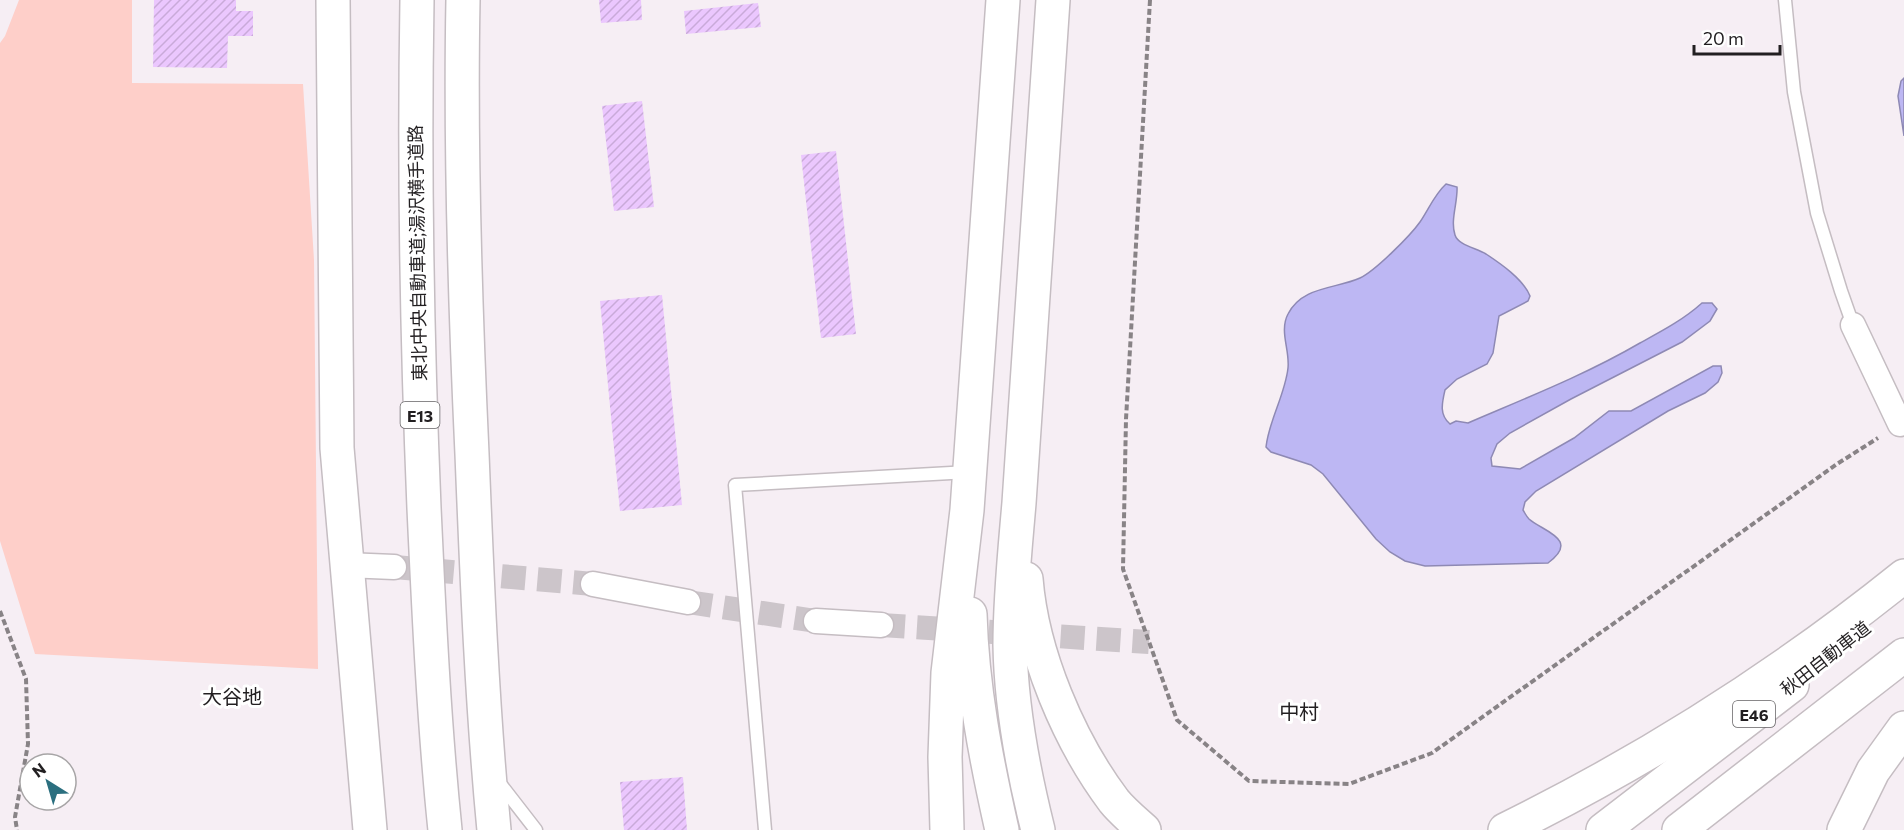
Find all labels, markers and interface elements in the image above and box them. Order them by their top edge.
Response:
scale bar [1694,18,1780,56]
text: 20 m [1703,27,1744,49]
street label: 東北中央自動車道;湯沢横手道路 [404,125,430,381]
road number: E13 [400,402,440,428]
street label: 秋田自動車道 [1776,616,1874,700]
district label: 大谷地 [202,684,262,708]
district label: 中村 [1279,699,1319,723]
road number: E46 [1733,701,1775,727]
north arrow [18,752,78,812]
text: N [28,758,49,781]

